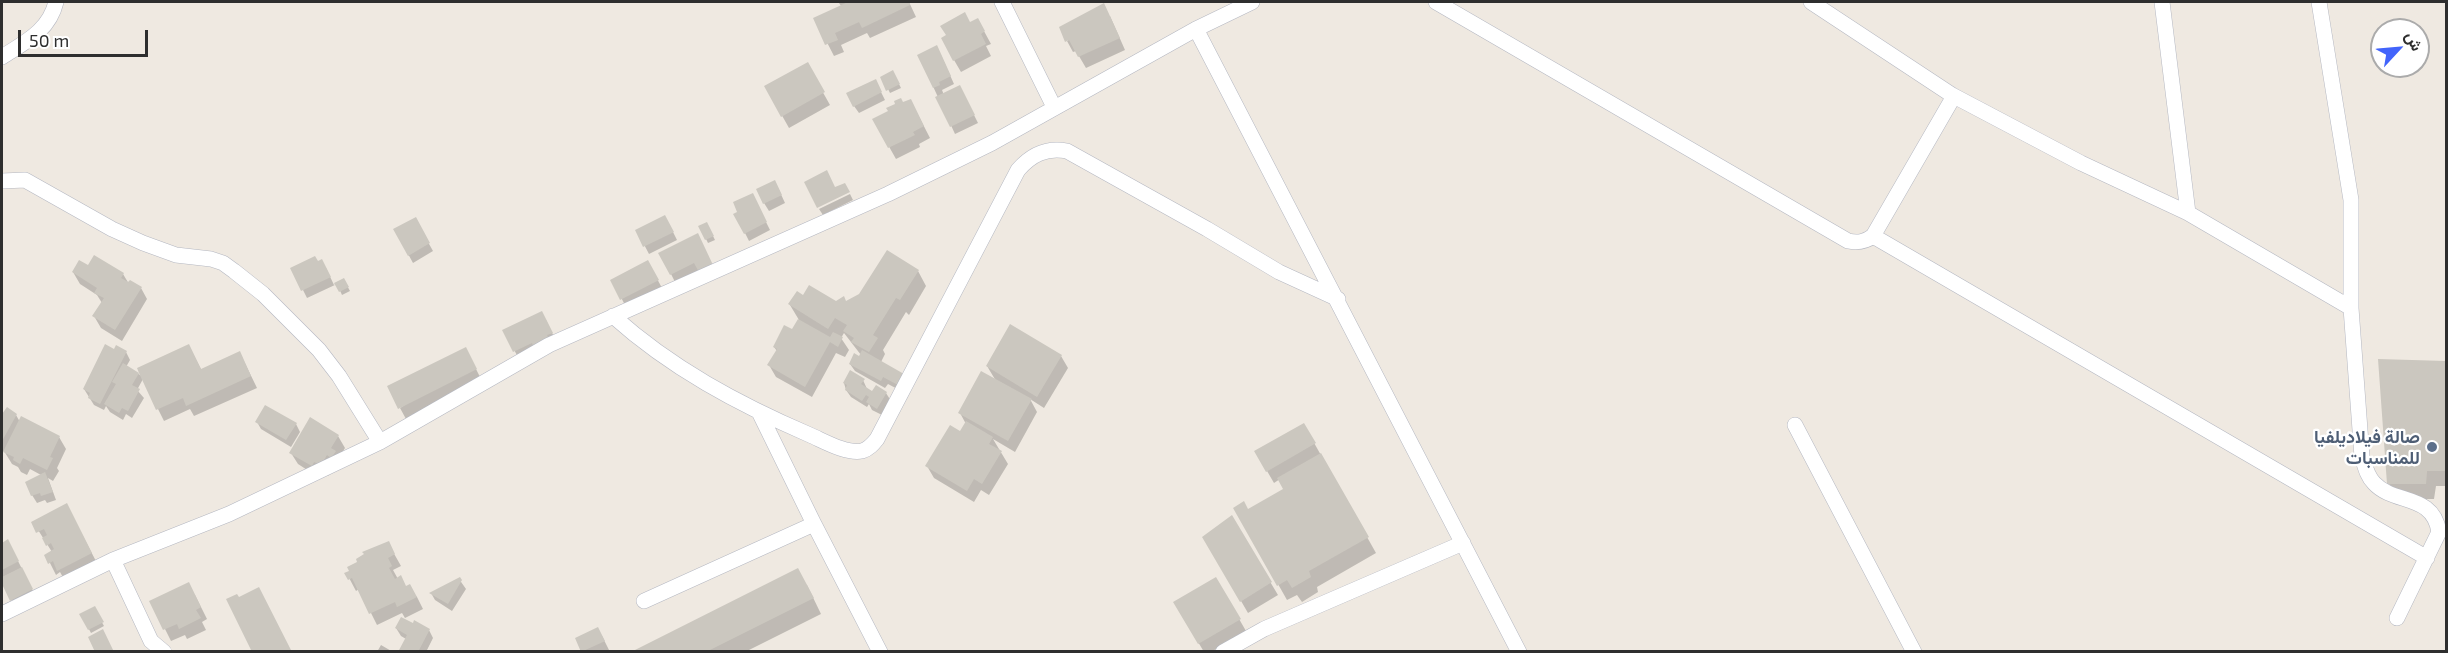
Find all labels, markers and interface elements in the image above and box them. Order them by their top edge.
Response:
scale bar [21,18,152,56]
north arrow [2370,18,2430,78]
text: ش [2402,28,2428,54]
text: 50 m [29,29,69,51]
place label: صالة فيلاديلفيا للمناسبات [2314,426,2420,468]
marker: صالة فيلاديلفيا للمناسبات [2425,440,2439,454]

